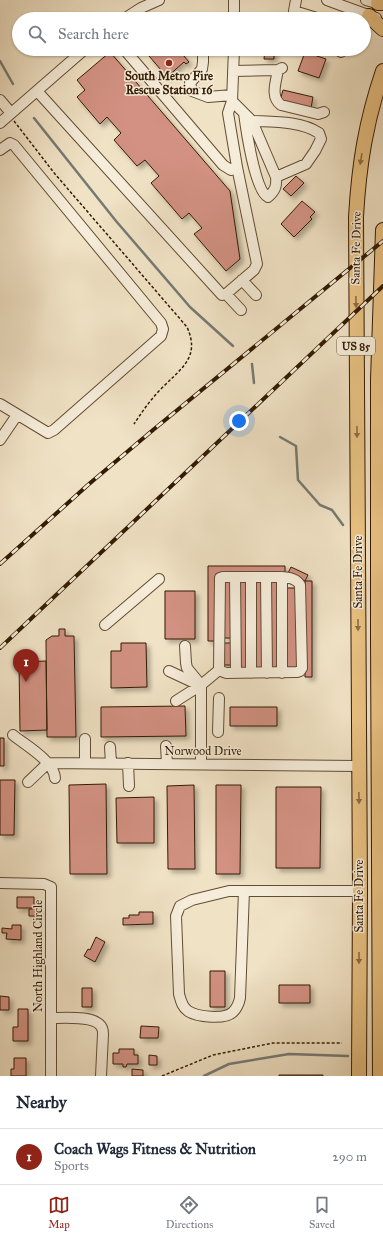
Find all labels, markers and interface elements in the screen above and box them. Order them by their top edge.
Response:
search box [12,12,371,56]
icon: search [26,23,48,45]
text: Search here [58,25,129,43]
marker: South Metro Fire Rescue Station 16 [164,58,174,68]
place label: South Metro Fire Rescue Station 16 [125,69,213,97]
one-way arrow [358,153,364,165]
street label: Santa Fe Drive [348,211,364,285]
one-way arrow [353,296,359,309]
road number: US 85 [337,337,375,355]
your location [229,411,249,431]
one-way arrow [354,426,360,439]
street label: Santa Fe Drive [351,535,365,609]
one-way arrow [355,619,361,632]
pin: 1 [13,649,39,682]
street label: Norwood Drive [164,744,242,758]
one-way arrow [356,792,362,805]
street label: Santa Fe Drive [352,859,366,933]
street label: North Highland Circle [31,900,46,1012]
one-way arrow [356,952,362,965]
text: Nearby [16,1092,67,1113]
text: Coach Wags Fitness & Nutrition [54,1140,256,1158]
text: 1 [26,1149,32,1165]
text: 290 m [332,1149,367,1165]
text: Sports [54,1158,89,1174]
tab: Map [48,1194,70,1231]
tab: Directions [166,1194,213,1231]
tab: Saved [309,1194,335,1231]

